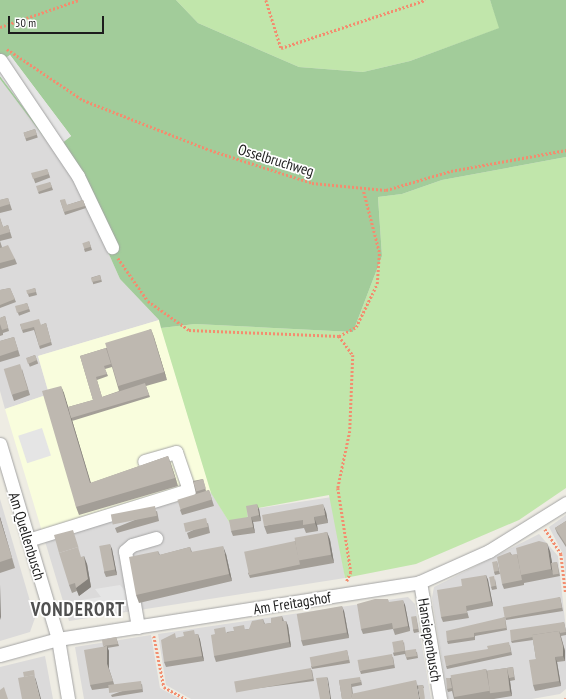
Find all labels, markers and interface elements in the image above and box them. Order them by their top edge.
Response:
scale bar [10,8,106,34]
text: 50 m [15,15,36,30]
street label: Osselbruchweg [236,140,316,180]
street label: Am Quellenbusch [5,490,49,582]
street label: Am Freitagshof [252,588,332,618]
street label: Hansiepenbusch [415,597,445,683]
district label: VONDERORT [31,599,125,621]

